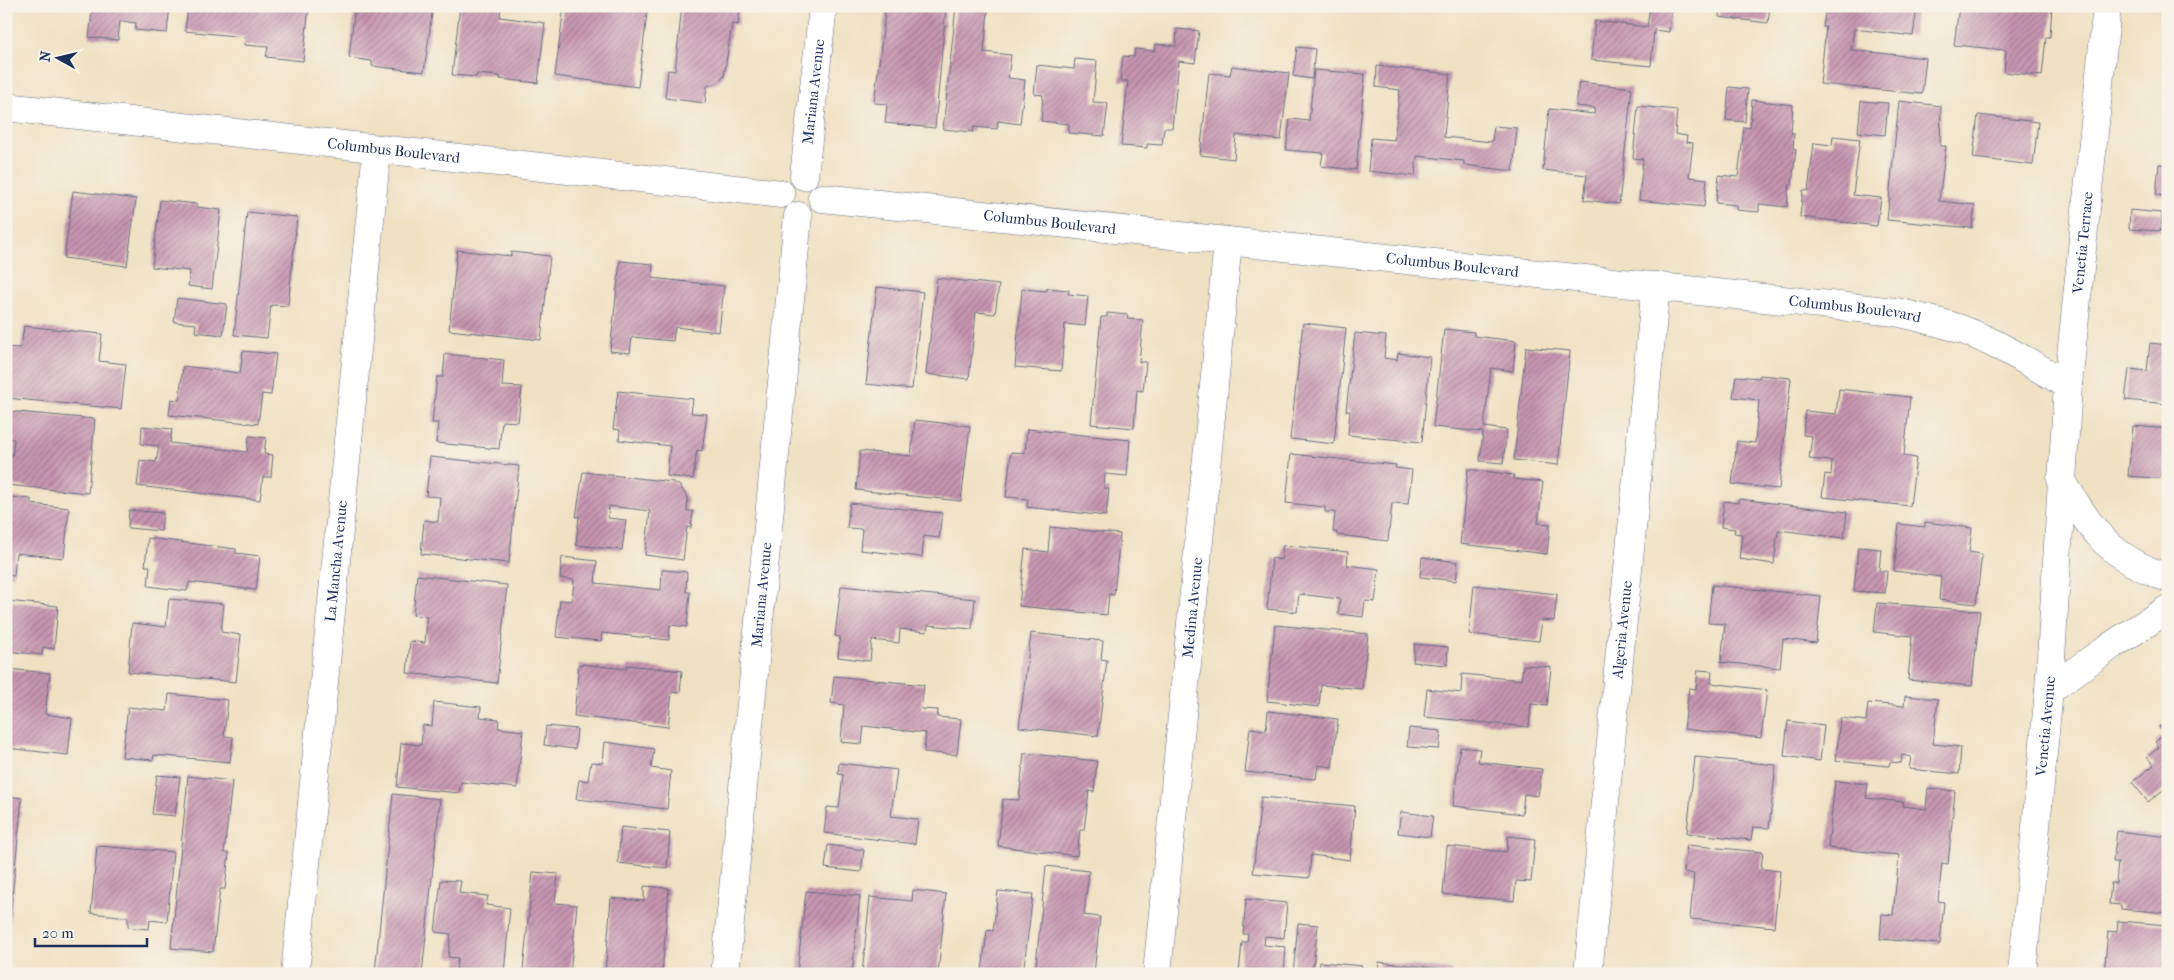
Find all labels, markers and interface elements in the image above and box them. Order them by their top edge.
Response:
north arrow [32,32,82,82]
street label: Mariana Avenue [799,37,828,145]
text: N [36,49,55,63]
street label: Columbus Boulevard [326,134,462,167]
street label: Venetia Terrace [2068,190,2097,295]
street label: Columbus Boulevard [982,206,1118,238]
street label: Columbus Boulevard [1385,249,1521,281]
street label: Columbus Boulevard [1788,292,1924,327]
street label: La Mancha Avenue [321,499,351,623]
street label: Mariana Avenue [747,541,776,648]
street label: Medina Avenue [1179,556,1206,659]
street label: Algeria Avenue [1608,579,1636,681]
street label: Venetia Avenue [2032,675,2059,778]
scale bar [35,915,148,947]
text: 20 m [42,924,74,942]

